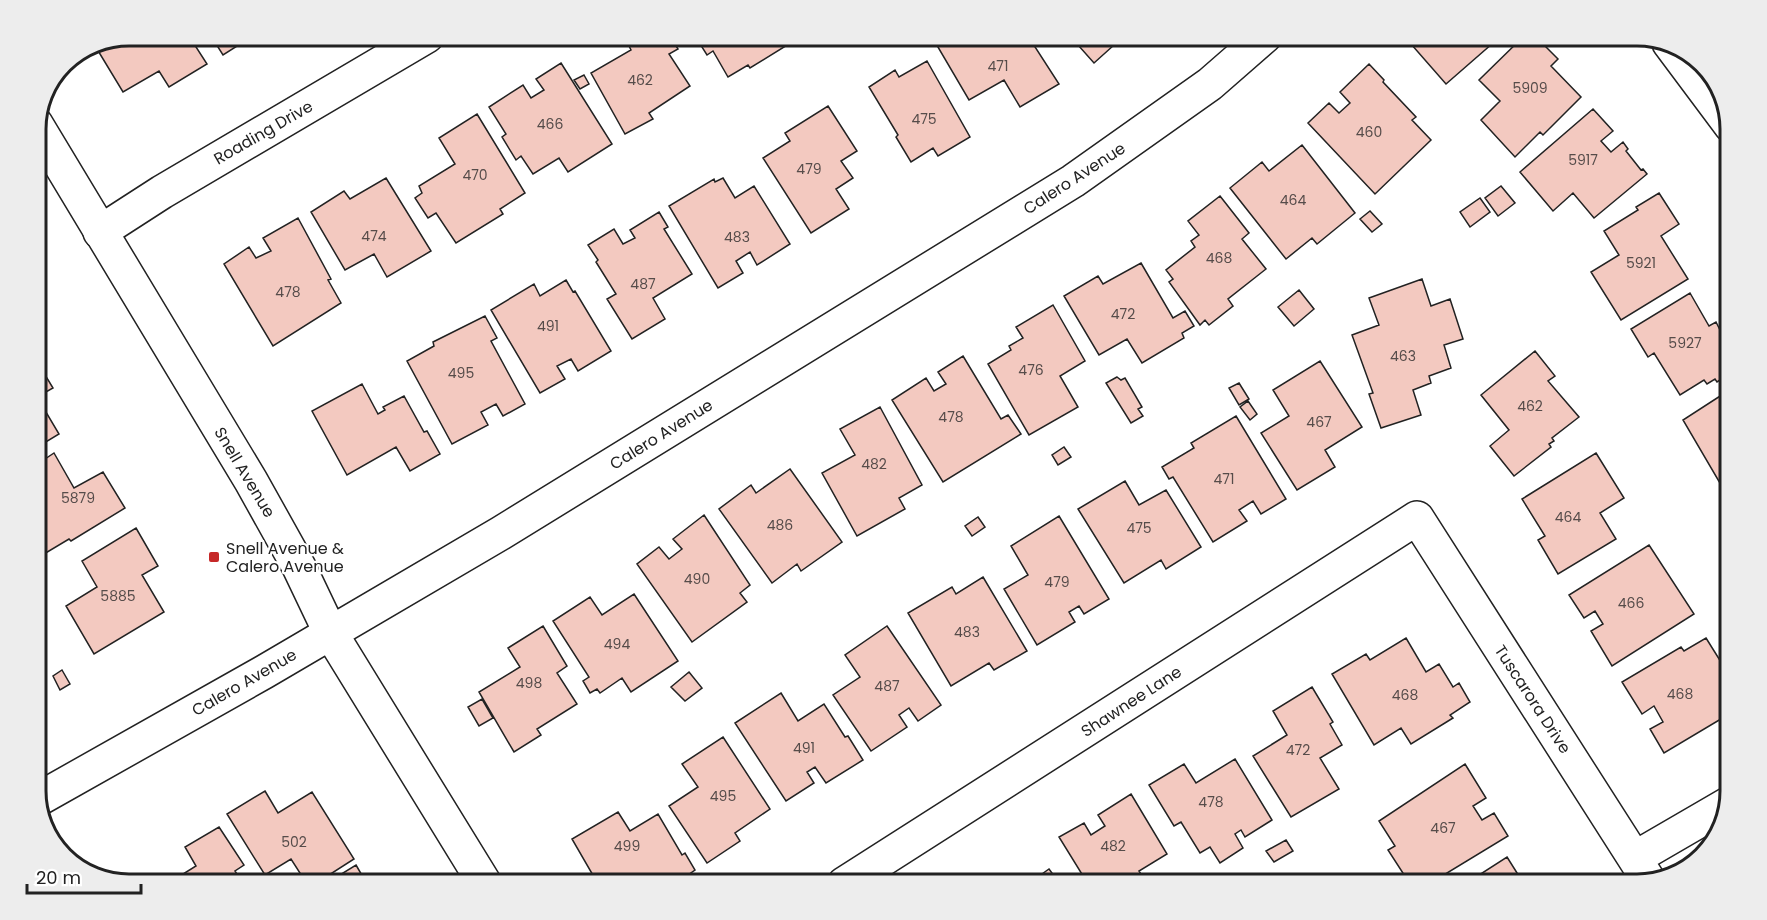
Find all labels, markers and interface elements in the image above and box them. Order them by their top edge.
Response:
house number: 471 [988,56,1008,76]
house number: 462 [627,70,653,90]
house number: 5909 [1512,78,1548,98]
street label: Roading Drive [209,95,317,170]
house number: 475 [911,109,937,129]
house number: 466 [537,114,563,134]
house number: 460 [1356,122,1382,142]
street label: Calero Avenue [1019,137,1130,220]
house number: 5917 [1568,150,1598,170]
house number: 479 [796,159,822,179]
house number: 470 [462,165,488,185]
house number: 464 [1280,190,1306,210]
house number: 474 [361,226,387,246]
house number: 483 [724,227,750,247]
house number: 468 [1206,248,1232,268]
house number: 5921 [1626,253,1656,273]
house number: 487 [630,274,656,294]
house number: 478 [275,282,301,302]
house number: 472 [1111,304,1135,324]
house number: 491 [537,316,559,336]
house number: 5927 [1668,333,1702,353]
house number: 463 [1390,346,1416,366]
house number: 476 [1018,360,1044,380]
house number: 495 [448,363,474,383]
street label: Calero Avenue [605,393,717,475]
house number: 462 [1517,396,1543,416]
house number: 478 [938,407,964,427]
house number: 467 [1306,412,1332,432]
street label: Snell Avenue [209,423,281,522]
house number: 482 [861,454,887,474]
house number: 471 [1214,469,1234,489]
house number: 5879 [61,488,95,508]
house number: 464 [1555,507,1581,527]
house number: 486 [767,515,793,535]
house number: 475 [1126,518,1152,538]
place label: Snell Avenue & Calero Avenue [226,537,344,578]
marker: Snell Avenue & Calero Avenue [207,550,221,564]
house number: 490 [684,569,710,589]
house number: 479 [1044,572,1070,592]
house number: 5885 [100,586,136,606]
house number: 466 [1618,593,1644,613]
house number: 483 [954,622,980,642]
house number: 494 [604,634,630,654]
street label: Tuscarora Drive [1489,641,1576,758]
street label: Calero Avenue [188,643,301,722]
street label: Shawnee Lane [1076,660,1186,743]
house number: 498 [516,673,542,693]
house number: 487 [874,676,900,696]
house number: 468 [1667,684,1693,704]
house number: 468 [1392,685,1418,705]
house number: 491 [793,738,815,758]
house number: 472 [1286,740,1310,760]
house number: 495 [710,786,736,806]
house number: 478 [1198,792,1224,812]
house number: 467 [1430,818,1456,838]
house number: 502 [281,832,307,852]
house number: 499 [614,836,640,856]
house number: 482 [1100,836,1126,856]
scale bar [27,857,141,895]
text: 20 m [36,865,81,890]

